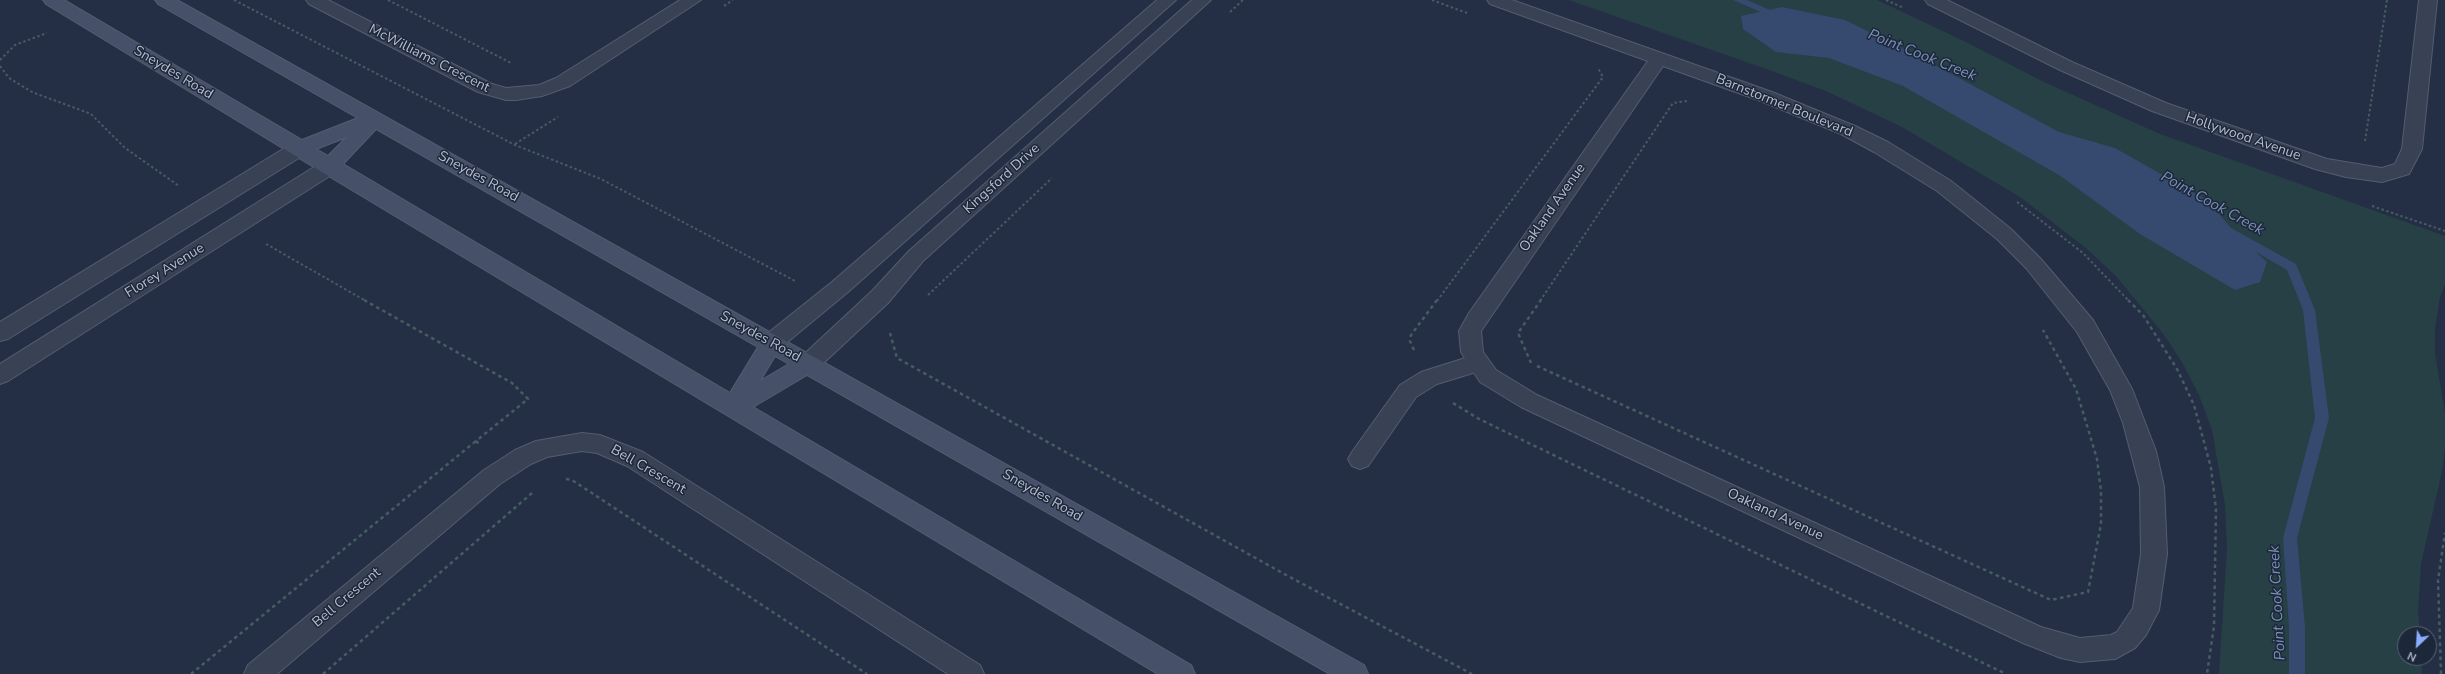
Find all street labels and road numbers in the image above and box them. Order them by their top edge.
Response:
street label: McWilliams Crescent [366,21,492,97]
street label: Sneydes Road [130,43,216,103]
street label: Barnstormer Boulevard [1713,71,1855,141]
street label: Hollywood Avenue [2183,109,2303,165]
street label: Kingsford Drive [960,140,1044,218]
street label: Sneydes Road [435,148,521,206]
street label: Oakland Avenue [1516,161,1590,255]
street label: Florey Avenue [122,240,208,302]
street label: Sneydes Road [717,308,803,366]
street label: Bell Crescent [607,442,689,498]
street label: Sneydes Road [999,466,1085,526]
street label: Oakland Avenue [1724,485,1826,545]
street label: Bell Crescent [309,565,385,631]

